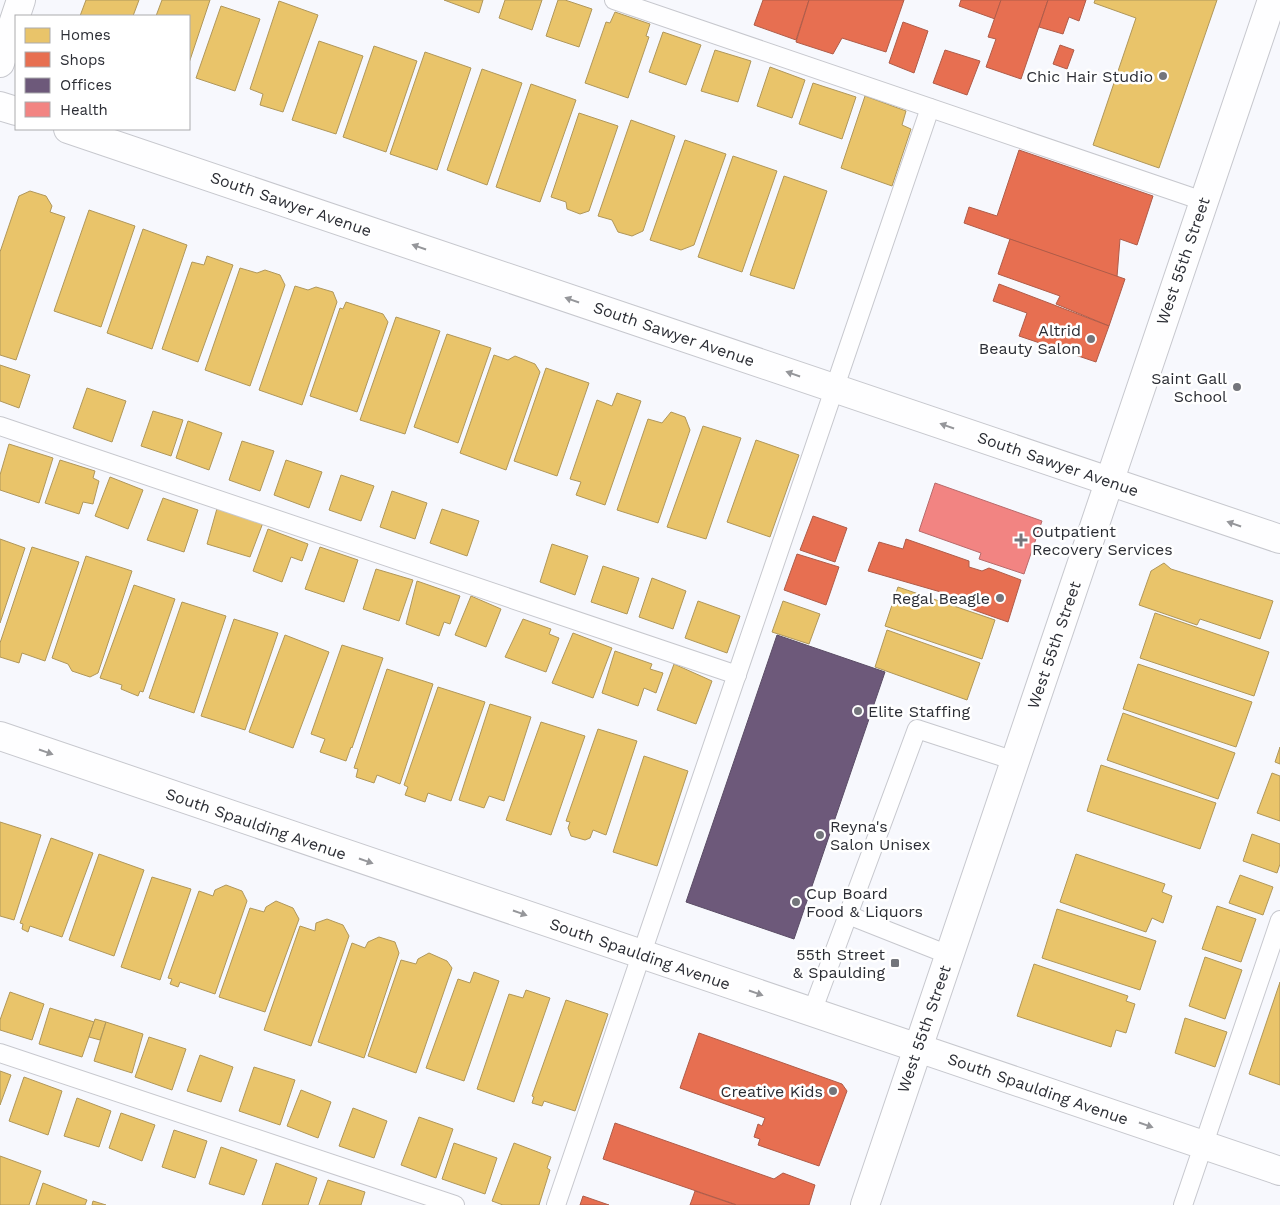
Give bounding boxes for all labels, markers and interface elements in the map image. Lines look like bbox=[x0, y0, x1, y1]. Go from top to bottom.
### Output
legend bbox=[15, 15, 190, 130]
text: Homes bbox=[60, 26, 111, 44]
text: Shops bbox=[60, 51, 105, 69]
place label: Chic Hair Studio bbox=[1026, 67, 1153, 86]
marker: Chic Hair Studio bbox=[1157, 70, 1169, 82]
text: Offices bbox=[60, 76, 112, 94]
text: Health bbox=[60, 101, 108, 119]
street label: South Sawyer Avenue bbox=[208, 167, 374, 241]
street label: West 55th Street bbox=[1152, 195, 1214, 327]
one-way arrow bbox=[411, 243, 426, 251]
one-way arrow bbox=[565, 295, 580, 303]
street label: South Sawyer Avenue bbox=[591, 297, 757, 371]
place label: Altrid Beauty Salon bbox=[979, 321, 1081, 358]
marker: Altrid Beauty Salon bbox=[1085, 333, 1097, 345]
place label: Saint Gall School bbox=[1151, 369, 1227, 406]
one-way arrow bbox=[785, 370, 800, 377]
marker: Saint Gall School bbox=[1231, 381, 1243, 393]
one-way arrow bbox=[939, 422, 954, 429]
street label: South Sawyer Avenue bbox=[975, 427, 1141, 501]
one-way arrow bbox=[1226, 519, 1241, 527]
place label: Outpatient Recovery Services bbox=[1032, 522, 1173, 559]
marker: Outpatient Recovery Services bbox=[1014, 533, 1028, 547]
street label: West 55th Street bbox=[1023, 579, 1085, 711]
place label: Regal Beagle bbox=[892, 589, 990, 608]
marker: Regal Beagle bbox=[994, 592, 1006, 604]
place label: Elite Staffing bbox=[868, 702, 970, 721]
marker: Elite Staffing bbox=[852, 705, 864, 717]
one-way arrow bbox=[39, 748, 54, 756]
street label: South Spaulding Avenue bbox=[163, 784, 349, 864]
place label: Reyna's Salon Unisex bbox=[830, 817, 930, 854]
marker: Reyna's Salon Unisex bbox=[814, 829, 826, 841]
one-way arrow bbox=[358, 857, 373, 865]
place label: Cup Board Food & Liquors bbox=[806, 884, 923, 921]
marker: Cup Board Food & Liquors bbox=[790, 896, 802, 908]
one-way arrow bbox=[512, 910, 527, 917]
street label: South Spaulding Avenue bbox=[547, 914, 733, 994]
place label: 55th Street & Spaulding bbox=[793, 945, 885, 982]
marker: 55th Street & Spaulding bbox=[889, 957, 901, 969]
street label: West 55th Street bbox=[893, 963, 955, 1095]
one-way arrow bbox=[749, 990, 764, 997]
street label: South Spaulding Avenue bbox=[945, 1049, 1131, 1129]
place label: Creative Kids bbox=[721, 1082, 823, 1101]
marker: Creative Kids bbox=[827, 1085, 839, 1097]
one-way arrow bbox=[1139, 1122, 1154, 1130]

